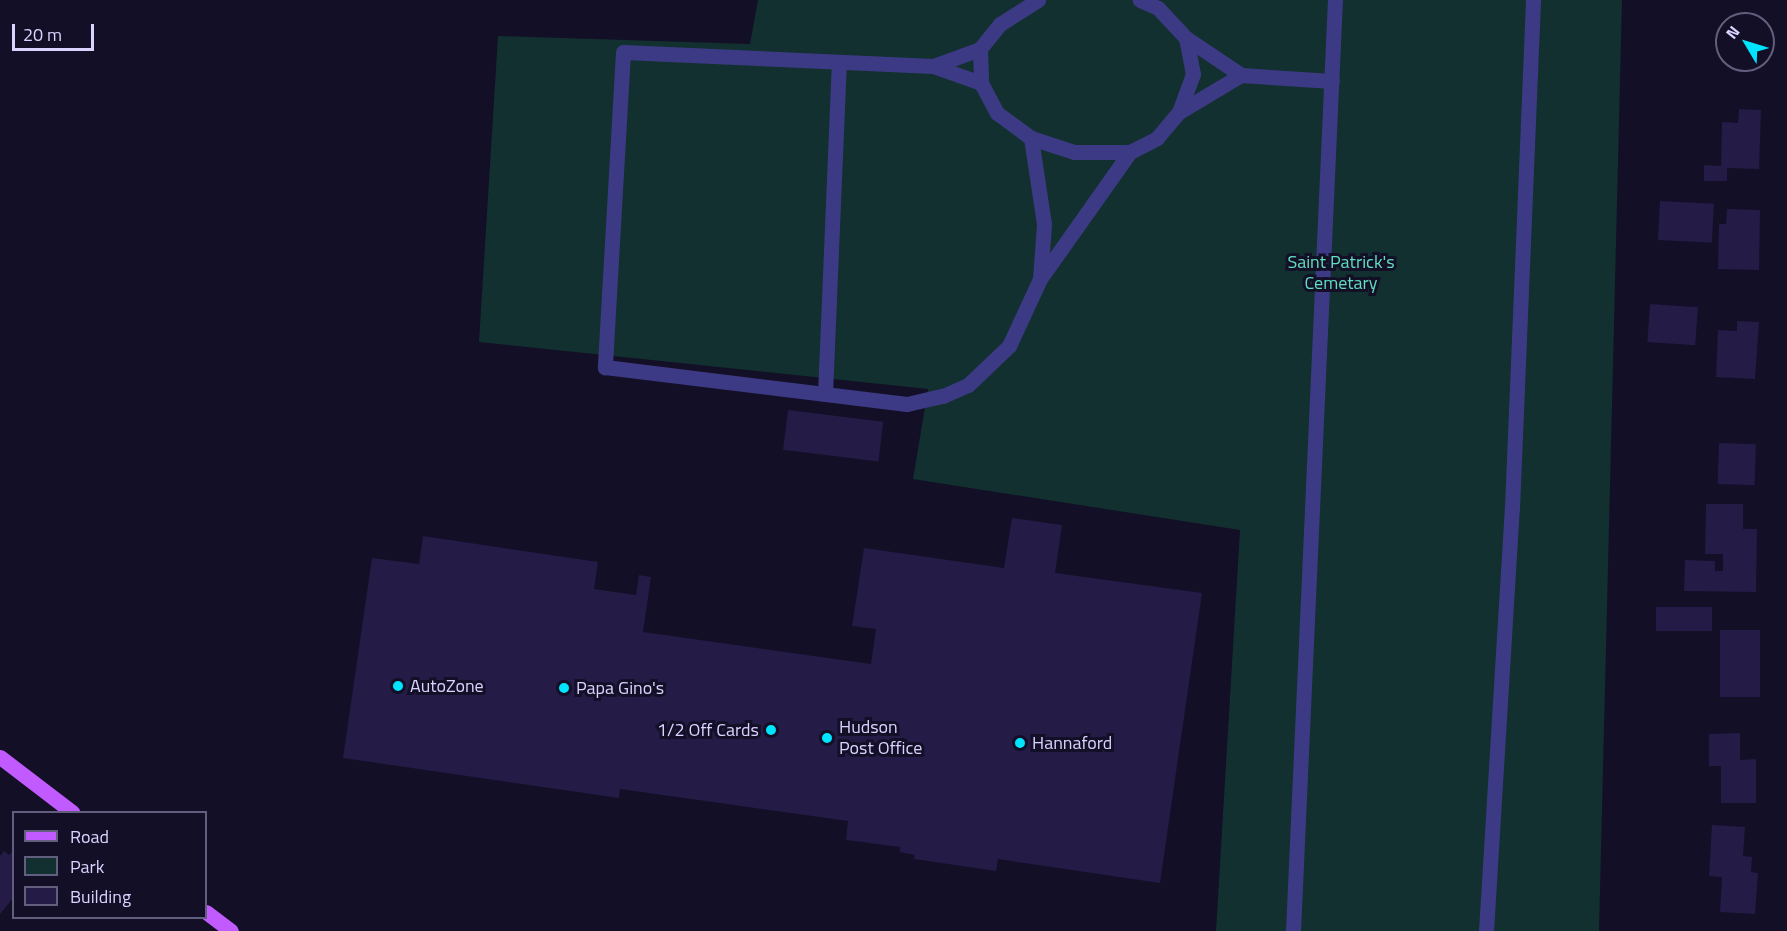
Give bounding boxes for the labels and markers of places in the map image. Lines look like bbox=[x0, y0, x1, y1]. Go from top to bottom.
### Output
place label: AutoZone bbox=[410, 675, 484, 697]
place label: Papa Gino's bbox=[576, 677, 664, 699]
marker: AutoZone bbox=[391, 679, 405, 693]
marker: Papa Gino's bbox=[557, 681, 571, 695]
place label: Hudson Post Office bbox=[839, 717, 922, 760]
place label: 1/2 Off Cards bbox=[657, 719, 759, 741]
marker: 1/2 Off Cards bbox=[764, 723, 778, 737]
marker: Hudson Post Office bbox=[820, 731, 834, 745]
place label: Hannaford bbox=[1032, 732, 1112, 754]
marker: Hannaford bbox=[1013, 736, 1027, 750]

